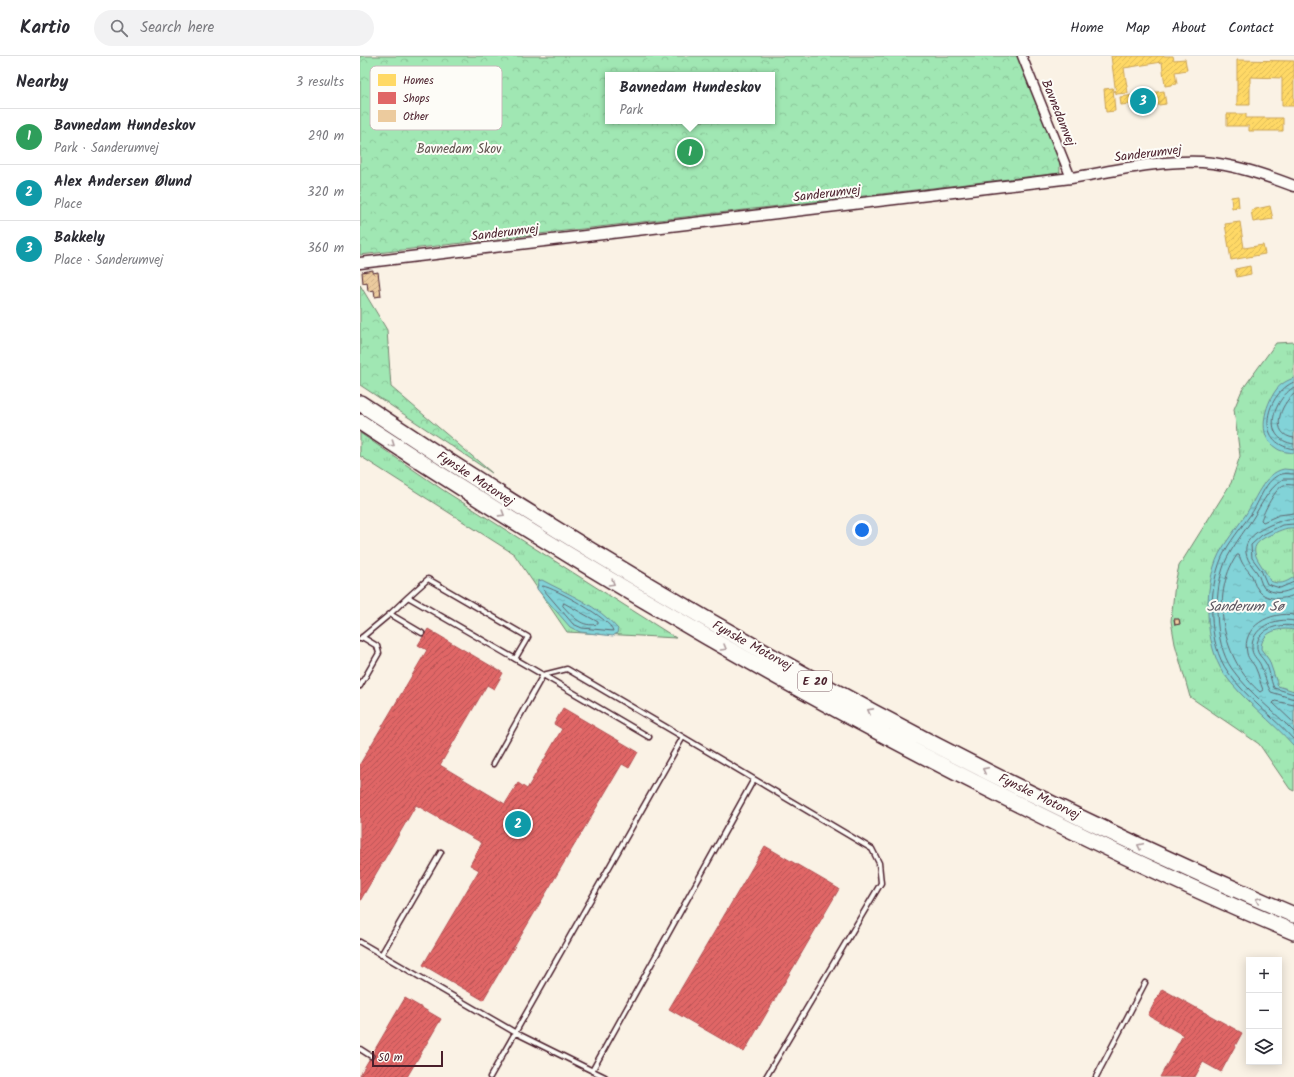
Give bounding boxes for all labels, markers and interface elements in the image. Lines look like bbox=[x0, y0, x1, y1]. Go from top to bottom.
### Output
search box bbox=[94, 10, 374, 46]
text: Kartio bbox=[20, 13, 70, 43]
text: Search here bbox=[140, 16, 214, 40]
icon: search bbox=[108, 17, 130, 39]
text: Home bbox=[1070, 17, 1104, 39]
text: Map bbox=[1126, 17, 1150, 39]
text: About bbox=[1172, 17, 1206, 39]
text: Contact bbox=[1228, 17, 1274, 39]
legend bbox=[370, 66, 502, 130]
text: Nearby bbox=[16, 69, 68, 96]
text: 3 results bbox=[296, 72, 344, 93]
text: Homes bbox=[403, 72, 434, 90]
popup bbox=[605, 72, 775, 124]
text: Bavnedam Hundeskov bbox=[619, 76, 761, 100]
street label: Bavnedamvej bbox=[1035, 77, 1081, 150]
pin: 3 bbox=[1130, 86, 1156, 116]
text: Shops bbox=[403, 90, 430, 108]
text: Park bbox=[619, 100, 643, 121]
text: Other bbox=[403, 108, 430, 126]
text: Bavnedam Hundeskov bbox=[54, 114, 195, 138]
text: 1 bbox=[27, 126, 31, 147]
text: 290 m bbox=[308, 126, 344, 147]
pin: 1 bbox=[677, 137, 703, 167]
text: Park · Sanderumvej bbox=[54, 138, 159, 159]
park label: Bavnedam Skov bbox=[416, 139, 502, 160]
street label: Sanderumvej bbox=[1113, 139, 1184, 169]
text: Alex Andersen Ølund bbox=[54, 170, 192, 194]
street label: Sanderumvej bbox=[792, 179, 863, 209]
text: 2 bbox=[25, 182, 33, 203]
text: 320 m bbox=[307, 182, 344, 203]
text: Place bbox=[54, 194, 82, 215]
street label: Sanderumvej bbox=[470, 218, 541, 248]
text: Bakkely bbox=[54, 226, 105, 250]
text: 3 bbox=[25, 238, 33, 259]
text: 360 m bbox=[307, 238, 344, 259]
text: Place · Sanderumvej bbox=[54, 250, 163, 271]
one-way arrow bbox=[388, 439, 395, 446]
street label: Fynske Motorvej bbox=[432, 446, 518, 512]
one-way arrow bbox=[497, 510, 504, 517]
your location bbox=[852, 520, 872, 540]
one-way arrow bbox=[608, 578, 615, 585]
water label: Sanderum Sø bbox=[1207, 596, 1286, 618]
street label: Fynske Motorvej bbox=[708, 615, 796, 677]
one-way arrow bbox=[720, 644, 727, 651]
road number: E 20 bbox=[798, 671, 832, 691]
one-way arrow bbox=[867, 708, 874, 716]
one-way arrow bbox=[982, 767, 990, 775]
street label: Fynske Motorvej bbox=[995, 768, 1084, 826]
pin: 2 bbox=[505, 809, 531, 839]
one-way arrow bbox=[1137, 843, 1144, 851]
one-way arrow bbox=[1255, 896, 1262, 904]
map controls bbox=[1246, 957, 1282, 1065]
button: + bbox=[1246, 957, 1282, 993]
button: − bbox=[1246, 993, 1282, 1029]
button: layers bbox=[1246, 1029, 1282, 1065]
scale bar bbox=[372, 1049, 443, 1068]
text: 50 m bbox=[378, 1049, 403, 1067]

